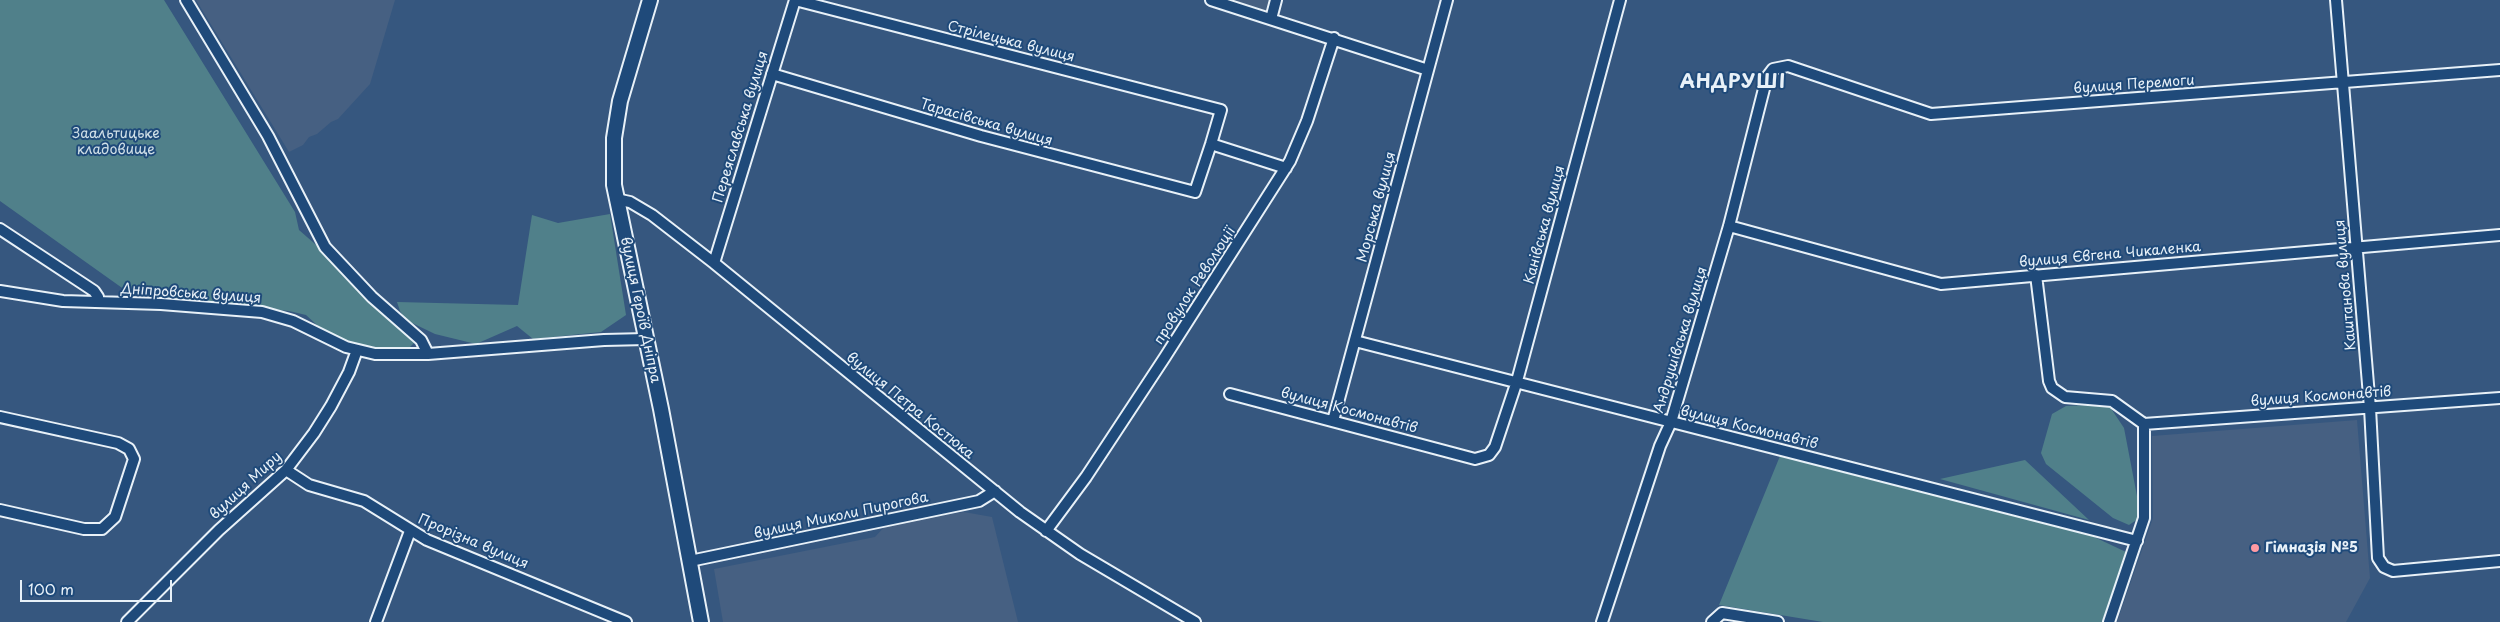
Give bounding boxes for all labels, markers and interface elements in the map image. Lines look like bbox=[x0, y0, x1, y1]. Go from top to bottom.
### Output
street label: Стрілецька вулиця bbox=[946, 18, 1076, 66]
street label: Переяславська вулиця bbox=[710, 49, 772, 205]
district label: АНДРУШІ bbox=[1679, 72, 1787, 94]
street label: вулиця Перемоги bbox=[2073, 72, 2195, 98]
street label: Тарасівська вулиця bbox=[918, 96, 1054, 150]
park label: Заальтицьке кладовище bbox=[72, 126, 160, 158]
street label: Морська вулиця bbox=[1354, 150, 1400, 264]
street label: Канівська вулиця bbox=[1521, 164, 1569, 286]
street label: Каштанова вулиця bbox=[2332, 219, 2360, 351]
street label: провулок Революції bbox=[1151, 224, 1239, 348]
street label: вулиця Героїв Дніпра bbox=[616, 236, 664, 384]
street label: вулиця Євгена Чикаленка bbox=[2018, 239, 2202, 271]
street label: Андрушівська вулиця bbox=[1651, 265, 1711, 415]
street label: Дніпровська вулиця bbox=[120, 281, 262, 307]
street label: вулиця Петра Костюка bbox=[843, 349, 977, 463]
street label: вулиця Космонавтів bbox=[2250, 384, 2392, 410]
street label: вулиця Космонавтів bbox=[1279, 385, 1419, 437]
street label: вулиця Космонавтів bbox=[1679, 403, 1819, 453]
street label: вулиця Миру bbox=[207, 449, 285, 523]
street label: вулиця Миколи Пирогова bbox=[752, 489, 930, 543]
street label: Прорізна вулиця bbox=[415, 511, 531, 573]
place label: Гімназія №5 bbox=[2265, 540, 2358, 556]
marker: Гімназія №5 bbox=[2249, 542, 2261, 554]
scale bar bbox=[22, 570, 175, 602]
text: 100 m bbox=[28, 577, 74, 600]

